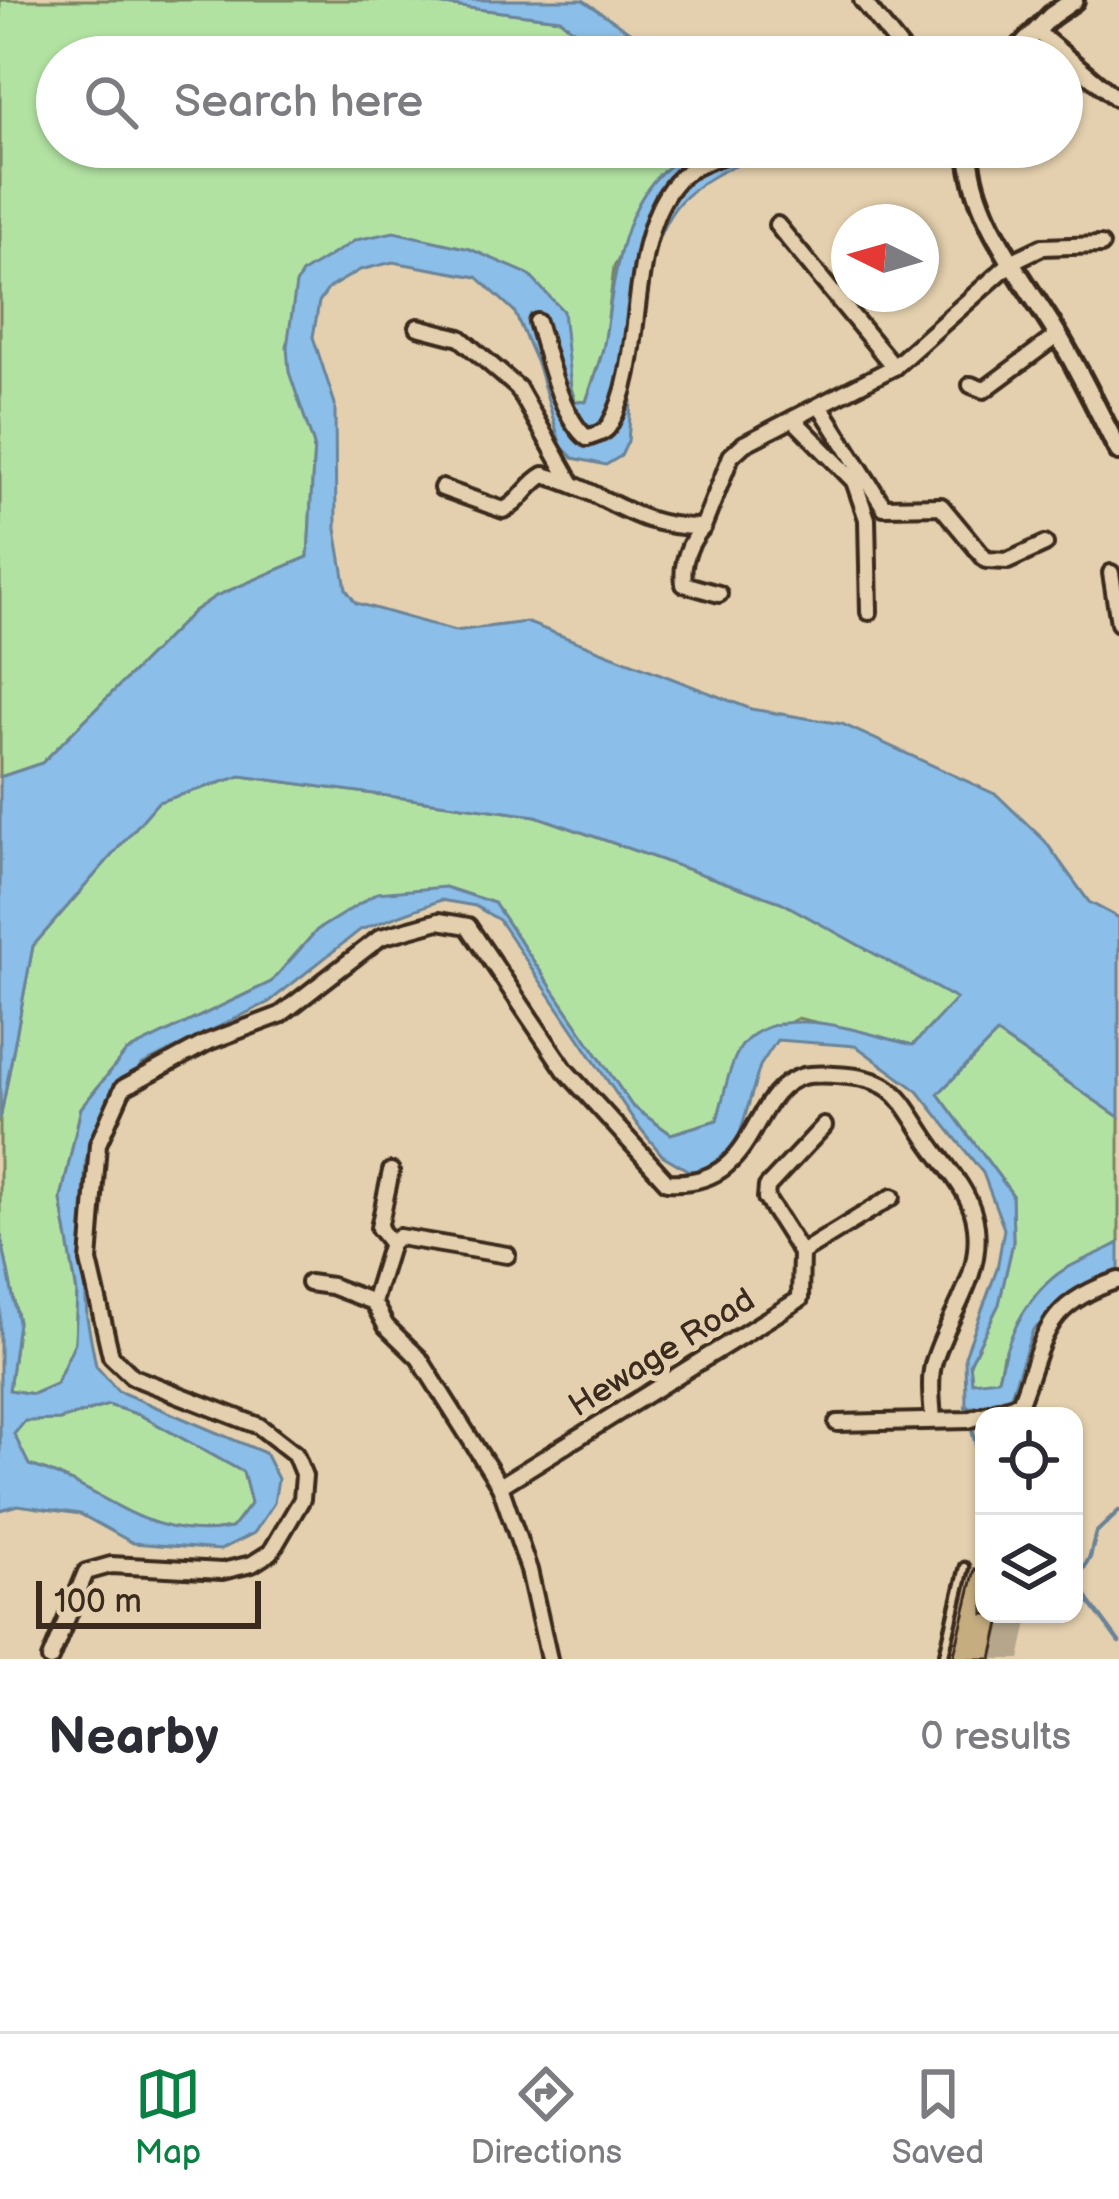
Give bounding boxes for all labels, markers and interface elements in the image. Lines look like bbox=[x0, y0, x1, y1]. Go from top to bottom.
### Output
search box bbox=[36, 36, 1083, 168]
icon: search bbox=[78, 69, 144, 135]
text: Search here bbox=[174, 75, 423, 130]
north arrow bbox=[831, 204, 939, 312]
street label: Hewage Road bbox=[562, 1280, 762, 1426]
map controls bbox=[975, 1407, 1083, 1623]
button: locate bbox=[975, 1407, 1083, 1515]
button: layers bbox=[975, 1515, 1083, 1623]
scale bar bbox=[36, 1575, 261, 1628]
text: 100 m bbox=[54, 1582, 142, 1622]
text: Nearby bbox=[48, 1707, 219, 1768]
text: 0 results bbox=[920, 1714, 1071, 1761]
tab: Map bbox=[135, 2061, 201, 2173]
tab: Directions bbox=[470, 2061, 622, 2173]
tab: Saved bbox=[892, 2061, 984, 2173]

